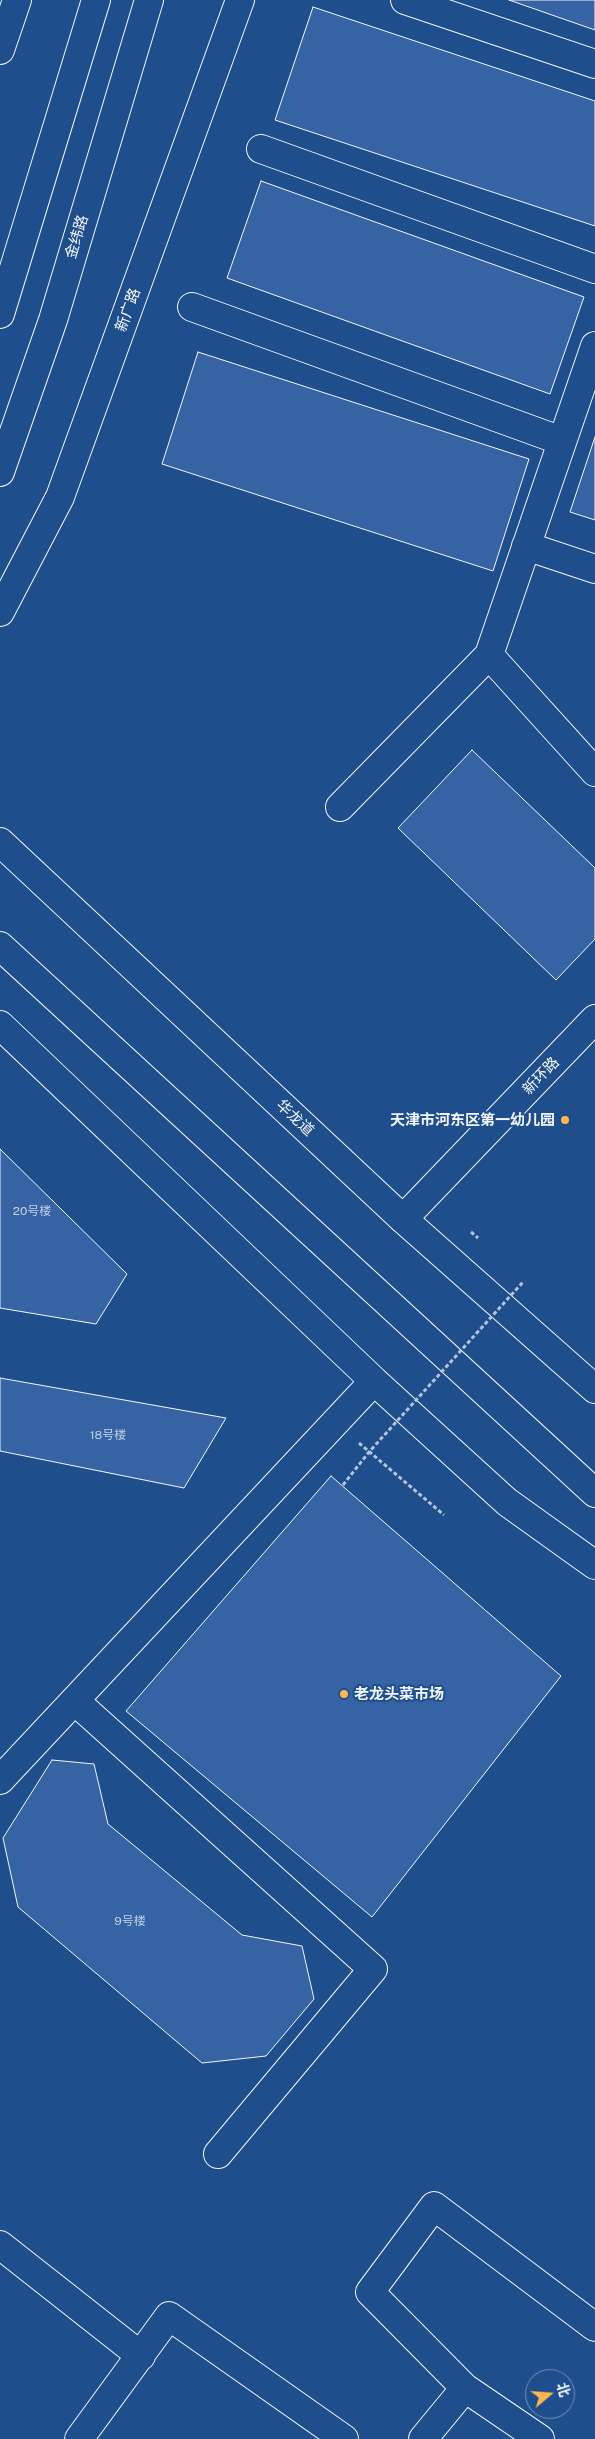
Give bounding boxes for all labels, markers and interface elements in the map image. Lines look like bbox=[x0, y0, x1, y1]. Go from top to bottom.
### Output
street label: 金纬路 bbox=[62, 213, 92, 261]
street label: 新广路 bbox=[112, 286, 144, 334]
street label: 新环路 bbox=[519, 1054, 563, 1098]
street label: 华龙道 bbox=[272, 1096, 318, 1140]
place label: 天津市河东区第一幼儿园 bbox=[390, 1111, 555, 1129]
marker: 天津市河东区第一幼儿园 bbox=[559, 1114, 571, 1126]
house number: 20号楼 bbox=[13, 1204, 51, 1218]
house number: 18号楼 bbox=[90, 1428, 126, 1442]
place label: 老龙头菜市场 bbox=[354, 1685, 444, 1703]
marker: 老龙头菜市场 bbox=[338, 1688, 350, 1700]
house number: 9号楼 bbox=[114, 1914, 146, 1928]
north arrow bbox=[525, 2369, 575, 2419]
text: 北 bbox=[554, 2381, 573, 2399]

